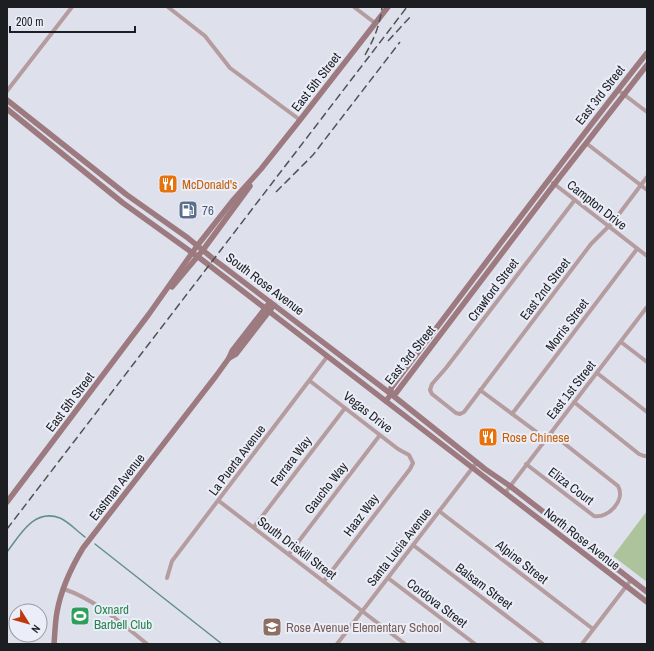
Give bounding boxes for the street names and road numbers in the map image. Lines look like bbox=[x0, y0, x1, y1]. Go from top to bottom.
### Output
street label: East 5th Street bbox=[288, 49, 344, 115]
street label: East 3rd Street bbox=[571, 62, 629, 128]
street label: Campton Drive bbox=[564, 176, 631, 234]
street label: South Rose Avenue bbox=[222, 249, 308, 319]
street label: Crawford Street bbox=[464, 255, 522, 325]
street label: East 2nd Street bbox=[516, 255, 574, 323]
street label: Morris Street bbox=[542, 295, 592, 355]
street label: East 3rd Street bbox=[381, 322, 439, 388]
street label: East 1st Street bbox=[543, 357, 599, 423]
street label: East 5th Street bbox=[42, 369, 98, 435]
street label: Vegas Drive bbox=[340, 387, 396, 437]
street label: La Puerta Avenue bbox=[205, 421, 269, 499]
street label: Ferrara Way bbox=[267, 432, 316, 489]
street label: Eastman Avenue bbox=[86, 450, 148, 524]
street label: Gaucho Way bbox=[300, 458, 352, 517]
street label: Eliza Court bbox=[545, 463, 597, 509]
street label: Haaz Way bbox=[340, 490, 383, 540]
street label: Santa Lucia Avenue bbox=[363, 504, 435, 590]
street label: North Rose Avenue bbox=[540, 504, 624, 574]
street label: South Driskill Street bbox=[254, 513, 340, 583]
street label: Alpine Street bbox=[492, 536, 552, 588]
street label: Balsam Street bbox=[452, 559, 516, 613]
street label: Cordova Street bbox=[403, 575, 471, 631]

